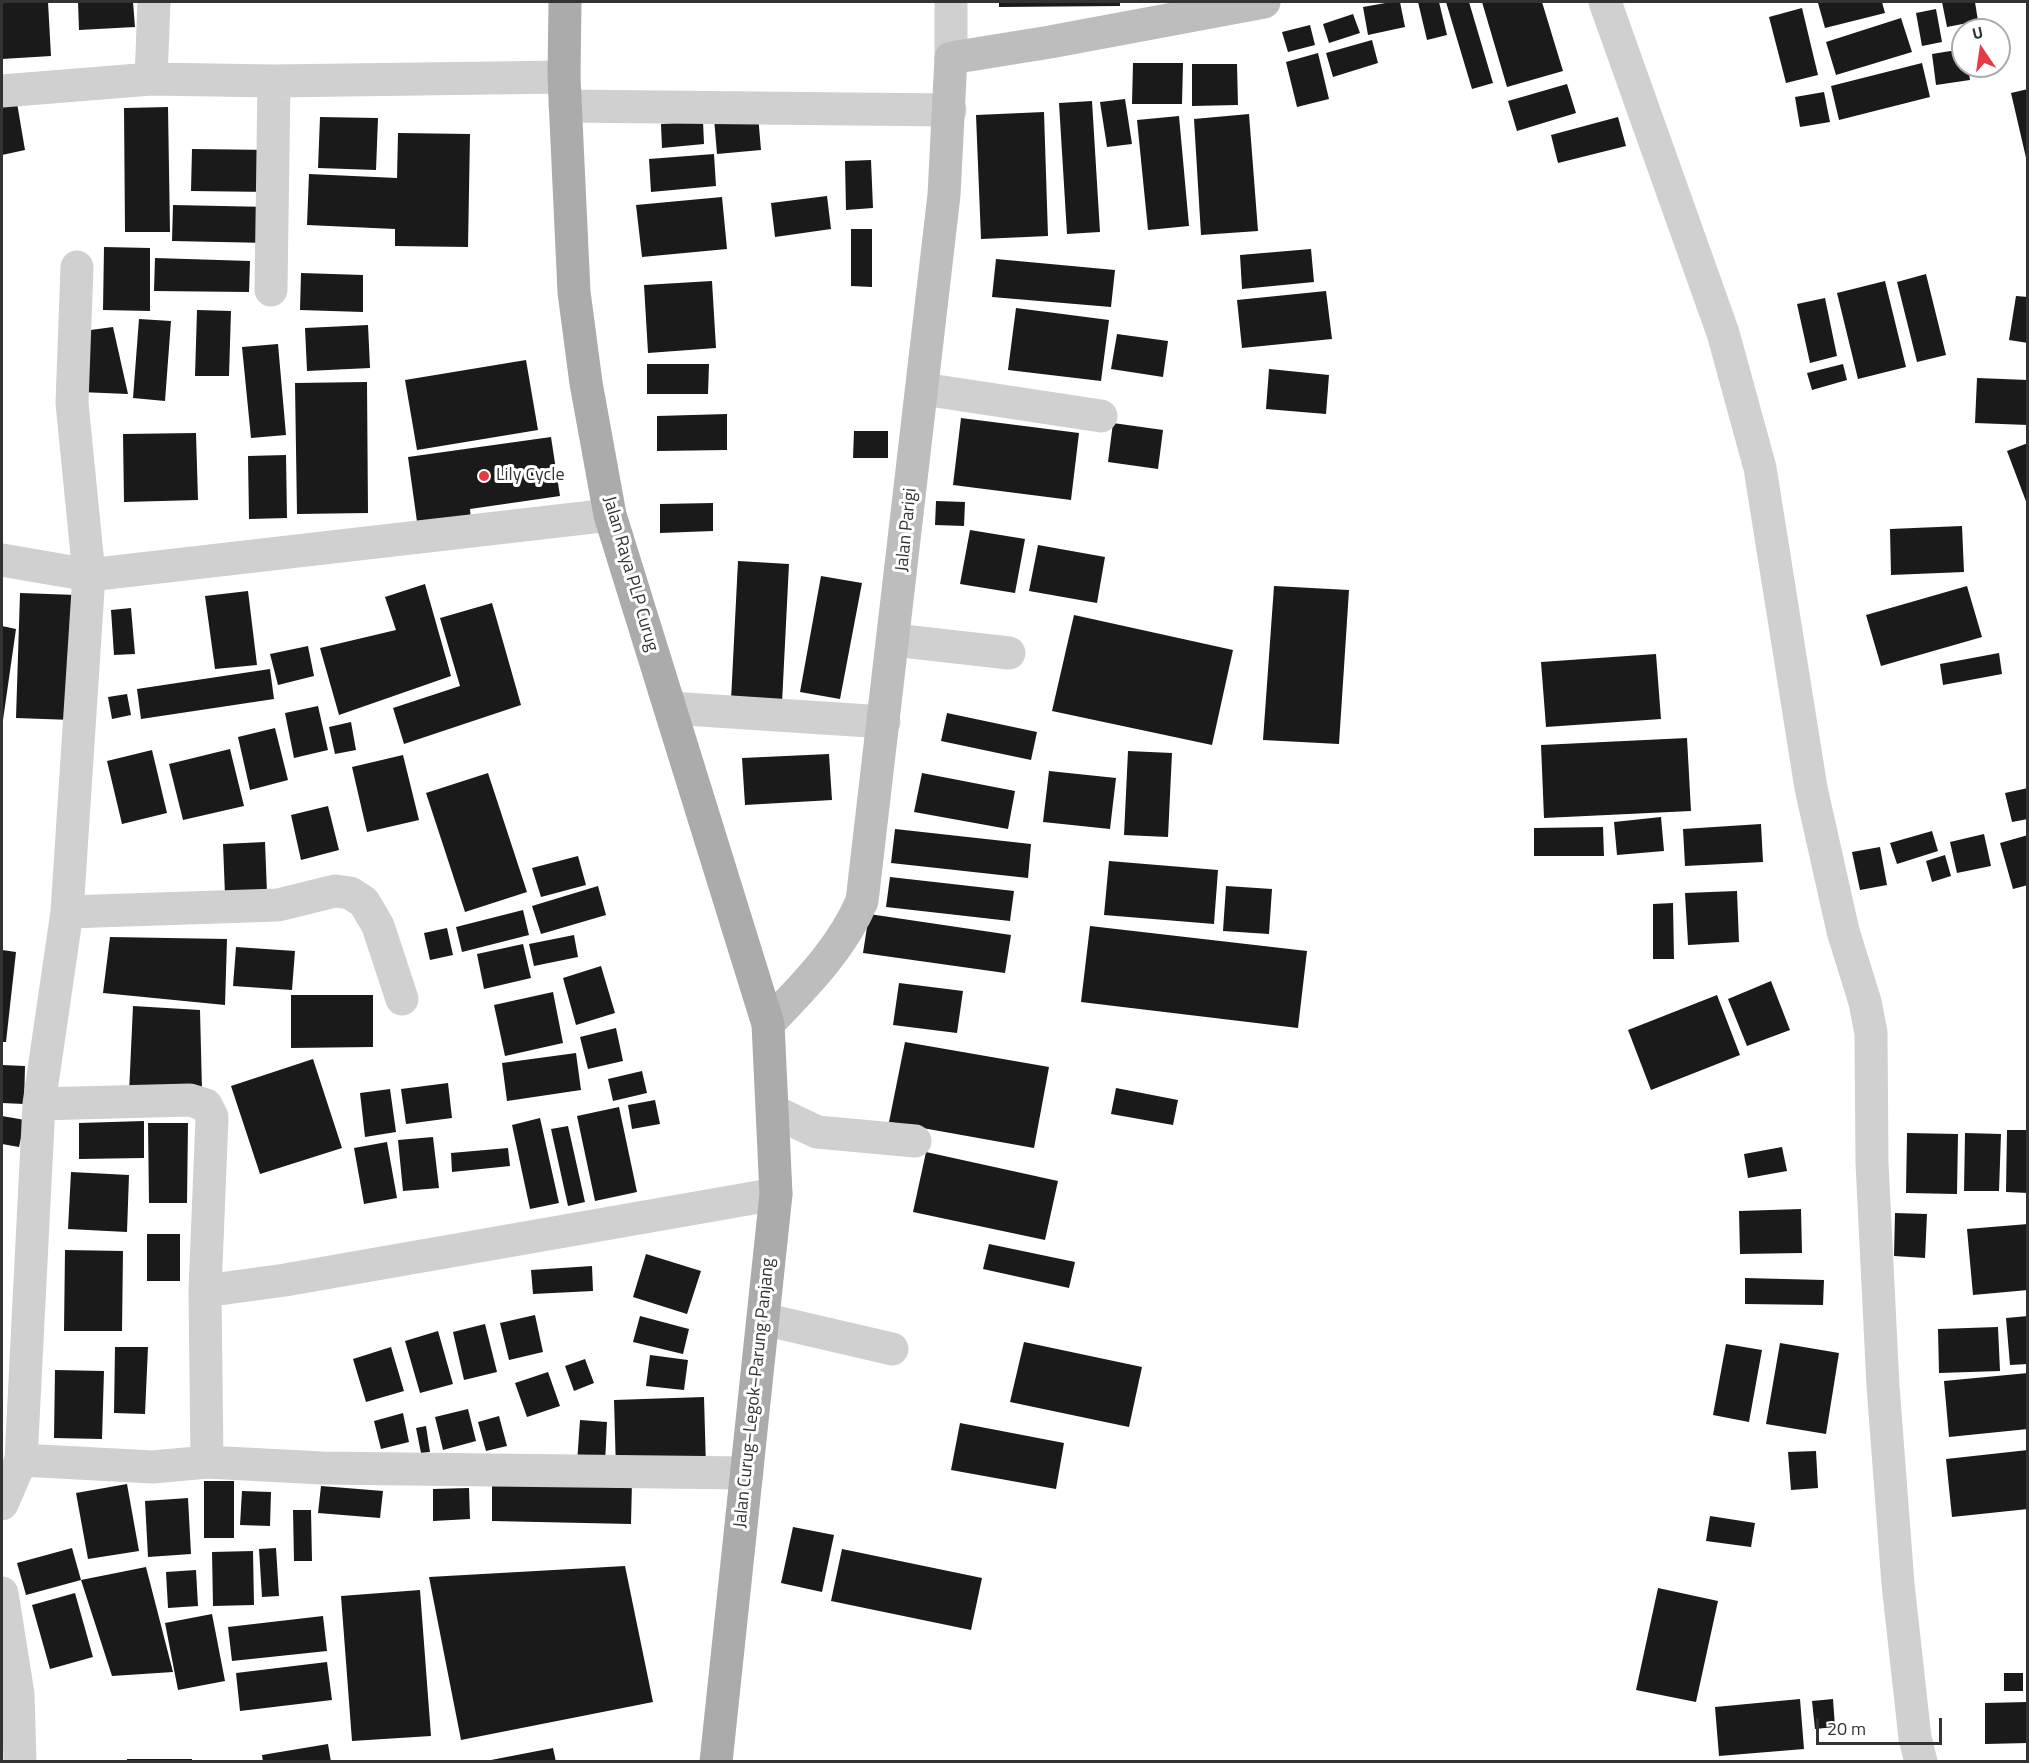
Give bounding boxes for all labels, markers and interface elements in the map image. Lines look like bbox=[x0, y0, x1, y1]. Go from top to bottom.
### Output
north arrow bbox=[1951, 18, 2011, 78]
text: U bbox=[1970, 20, 1985, 45]
place label: Lily Cycle bbox=[496, 465, 565, 487]
marker: Lily Cycle bbox=[477, 469, 491, 483]
street label: Jalan Parigi bbox=[892, 487, 922, 573]
street label: Jalan Raya PLP Curug bbox=[597, 494, 663, 654]
street label: Jalan Curug–Legok–Parung Panjang bbox=[730, 1257, 780, 1529]
scale bar bbox=[1819, 1706, 1945, 1744]
text: 20 m bbox=[1827, 1715, 1866, 1742]

